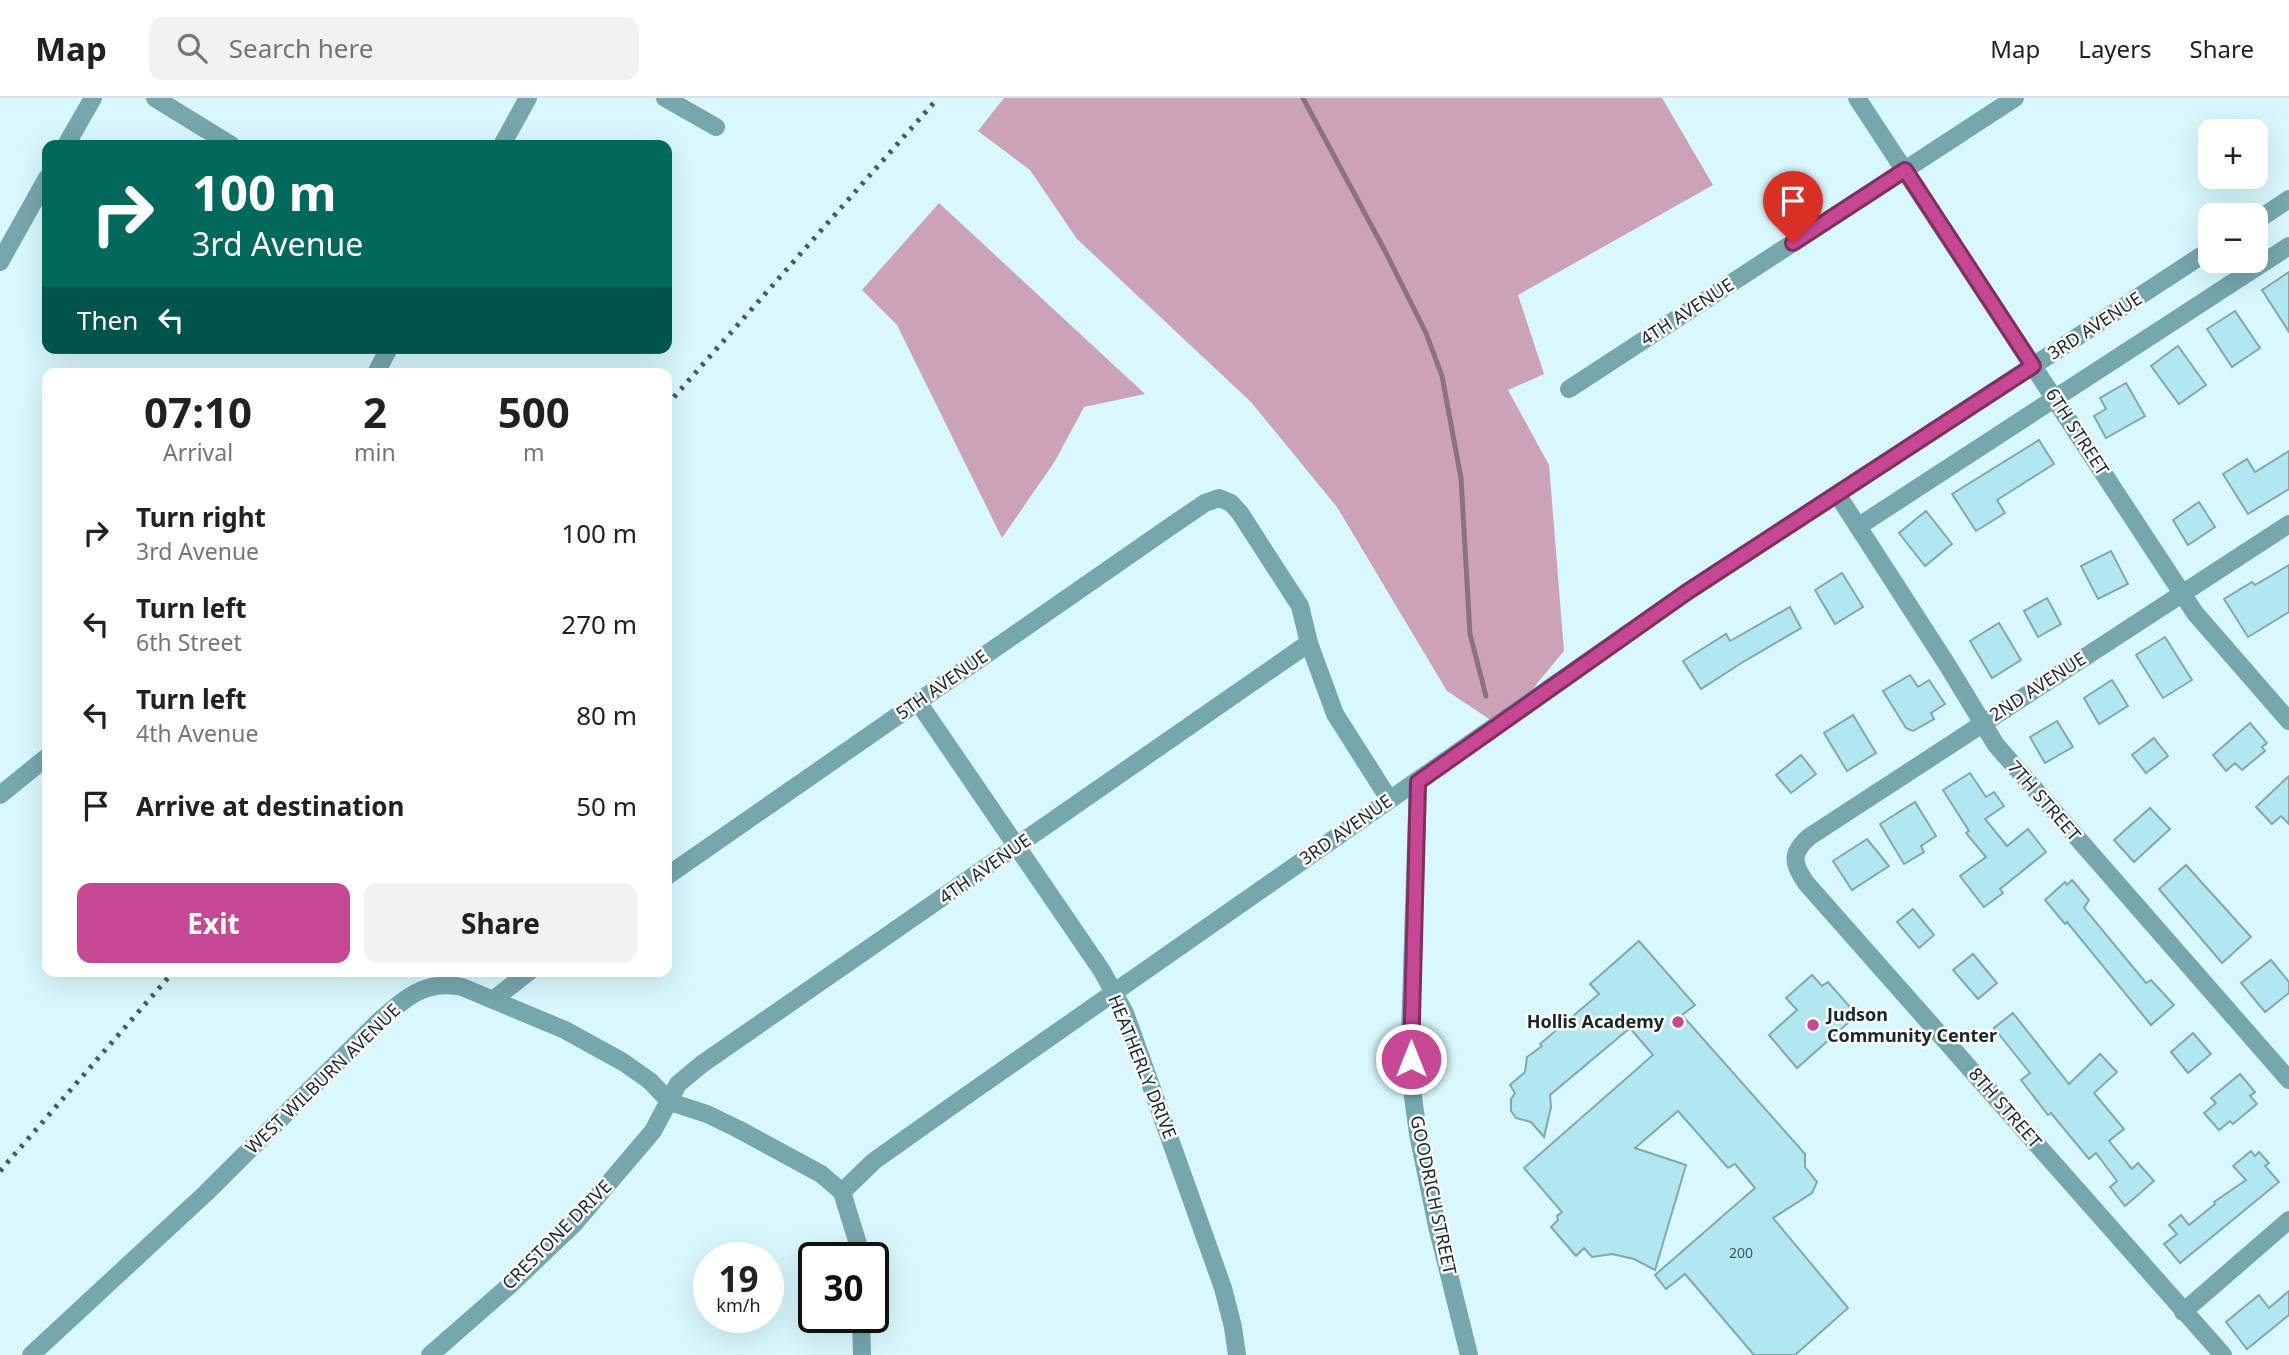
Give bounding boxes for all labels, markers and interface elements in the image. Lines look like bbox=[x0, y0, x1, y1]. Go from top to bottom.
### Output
search box bbox=[149, 17, 639, 80]
text: Map bbox=[35, 26, 107, 71]
icon: search bbox=[173, 29, 211, 67]
text: Search here bbox=[229, 30, 373, 66]
text: Map bbox=[1990, 32, 2040, 65]
text: Layers bbox=[2078, 32, 2152, 65]
text: Share bbox=[2190, 32, 2254, 65]
map controls bbox=[2198, 119, 2268, 273]
button: + bbox=[2198, 119, 2268, 189]
text: 100 m bbox=[192, 159, 337, 225]
icon: right bbox=[77, 168, 168, 259]
pin bbox=[1763, 171, 1823, 243]
icon: arrive bbox=[1774, 182, 1812, 220]
button: − bbox=[2198, 203, 2268, 273]
text: 3rd Avenue bbox=[192, 222, 363, 265]
street label: 4TH AVENUE bbox=[1635, 272, 1738, 350]
street label: 3RD AVENUE bbox=[2043, 286, 2146, 365]
icon: left bbox=[152, 301, 190, 339]
text: Then bbox=[77, 302, 138, 338]
text: 07:10 bbox=[144, 383, 252, 440]
text: 2 bbox=[363, 383, 387, 440]
text: 500 bbox=[498, 383, 570, 440]
street label: 6TH STREET bbox=[2041, 383, 2115, 480]
text: Arrival bbox=[163, 436, 233, 468]
text: min bbox=[354, 436, 396, 468]
text: m bbox=[523, 436, 545, 468]
text: Turn right bbox=[136, 499, 266, 535]
icon: right bbox=[77, 514, 115, 552]
text: 100 m bbox=[561, 515, 637, 551]
text: 3rd Avenue bbox=[136, 535, 259, 567]
text: Turn left bbox=[136, 590, 247, 626]
icon: left bbox=[77, 605, 115, 643]
text: 270 m bbox=[561, 606, 637, 642]
text: 6th Street bbox=[136, 626, 242, 658]
street label: 5TH AVENUE bbox=[891, 644, 992, 725]
street label: 2ND AVENUE bbox=[1985, 646, 2090, 726]
text: Turn left bbox=[136, 681, 247, 717]
icon: left bbox=[77, 696, 115, 734]
text: 80 m bbox=[576, 697, 637, 733]
text: 4th Avenue bbox=[136, 717, 258, 749]
street label: 7TH STREET bbox=[2003, 755, 2086, 846]
icon: arrive bbox=[77, 787, 115, 825]
text: Arrive at destination bbox=[136, 788, 405, 824]
text: 50 m bbox=[576, 788, 637, 824]
street label: 3RD AVENUE bbox=[1294, 788, 1396, 870]
street label: 4TH AVENUE bbox=[934, 828, 1035, 909]
button: Exit bbox=[77, 883, 350, 963]
button: Share bbox=[364, 883, 637, 963]
street label: HEATHERLY DRIVE bbox=[1103, 991, 1183, 1142]
street label: WEST WILBURN AVENUE bbox=[240, 998, 405, 1159]
place label: Judson Community Center bbox=[1825, 1002, 1997, 1047]
place label: Hollis Academy bbox=[1527, 1009, 1665, 1033]
marker: Hollis Academy bbox=[1670, 1014, 1686, 1030]
marker: Judson Community Center bbox=[1805, 1017, 1821, 1033]
position arrow bbox=[1374, 1022, 1448, 1096]
street label: 8TH STREET bbox=[1964, 1062, 2047, 1153]
street label: GOODRICH STREET bbox=[1405, 1113, 1463, 1277]
street label: CRESTONE DRIVE bbox=[496, 1174, 616, 1294]
speed limit sign: 30 bbox=[798, 1242, 889, 1333]
house number: 200 bbox=[1729, 1243, 1753, 1262]
text: 19 bbox=[718, 1255, 759, 1302]
text: km/h bbox=[716, 1293, 761, 1317]

